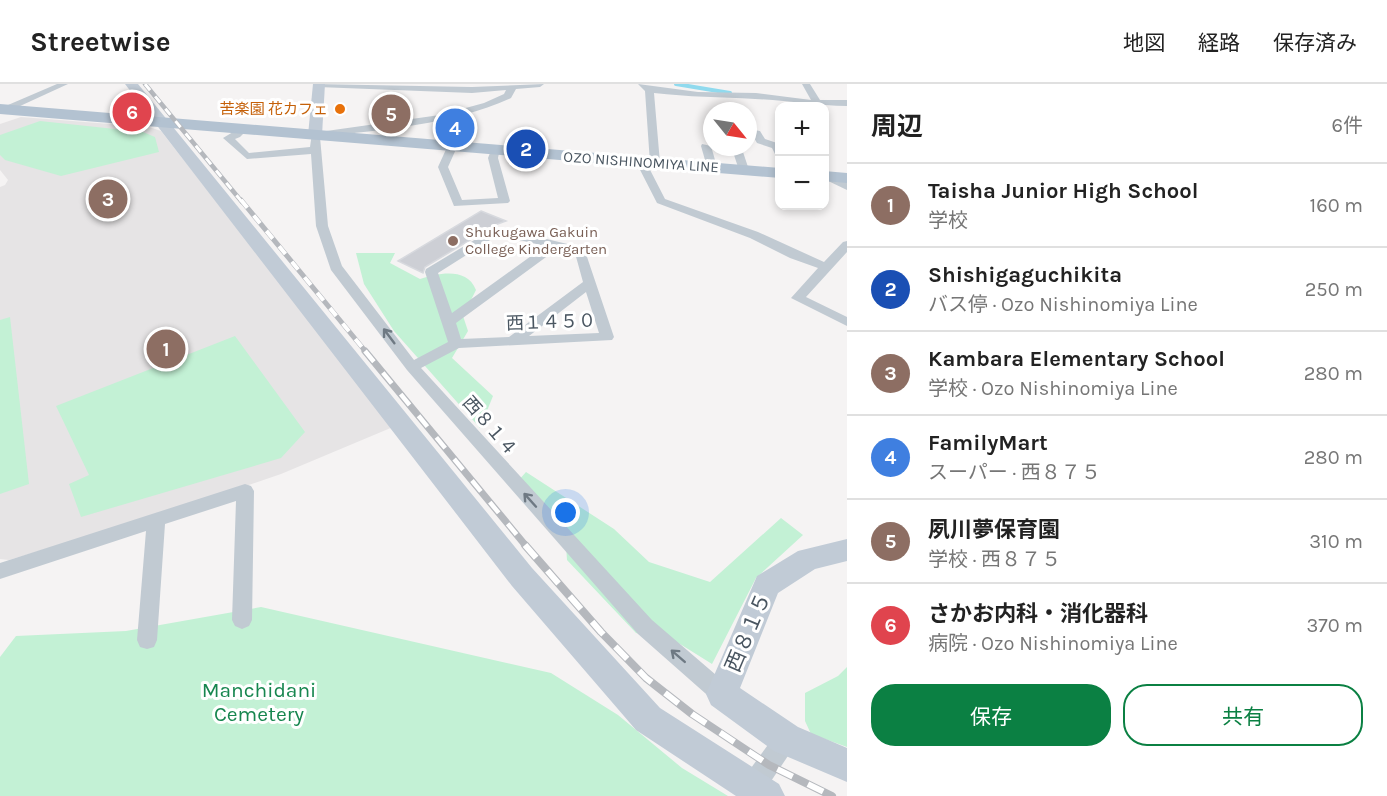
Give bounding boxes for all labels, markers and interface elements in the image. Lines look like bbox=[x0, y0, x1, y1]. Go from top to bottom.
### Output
text: Streetwise bbox=[30, 25, 171, 58]
text: 地図 bbox=[1123, 31, 1165, 55]
text: 経路 bbox=[1198, 31, 1240, 55]
text: 保存済み bbox=[1273, 31, 1357, 55]
pin: 6 bbox=[112, 90, 152, 135]
pin: 5 bbox=[372, 92, 410, 136]
place label: 苦楽園 花カフェ bbox=[219, 100, 328, 118]
marker: 苦楽園 花カフェ bbox=[333, 102, 347, 116]
north arrow bbox=[703, 102, 757, 156]
map controls bbox=[775, 102, 829, 210]
button: + bbox=[775, 102, 829, 156]
pin: 4 bbox=[436, 106, 474, 150]
text: 周辺 bbox=[871, 111, 923, 142]
text: 6件 bbox=[1332, 114, 1363, 137]
pin: 2 bbox=[506, 126, 546, 172]
street label: OZO NISHINOMIYA LINE bbox=[563, 148, 719, 176]
button: − bbox=[775, 156, 829, 210]
pin: 3 bbox=[88, 176, 128, 222]
text: Taisha Junior High School bbox=[928, 178, 1198, 204]
text: 1 bbox=[887, 194, 894, 217]
text: 160 m bbox=[1310, 194, 1363, 217]
text: 学校 bbox=[928, 209, 968, 232]
place label: Shukugawa Gakuin College Kindergarten bbox=[465, 223, 607, 258]
marker: Shukugawa Gakuin College Kindergarten bbox=[446, 234, 460, 248]
text: Shishigaguchikita bbox=[928, 262, 1122, 288]
text: 2 bbox=[884, 278, 897, 301]
text: 250 m bbox=[1305, 278, 1363, 301]
text: バス停 · Ozo Nishinomiya Line bbox=[928, 293, 1198, 316]
street label: 西１４５０ bbox=[506, 309, 596, 335]
pin: 1 bbox=[146, 326, 186, 372]
one-way arrow bbox=[383, 328, 395, 344]
text: Kambara Elementary School bbox=[928, 346, 1225, 372]
text: 3 bbox=[884, 362, 897, 385]
text: 280 m bbox=[1304, 362, 1363, 385]
text: 学校 · Ozo Nishinomiya Line bbox=[928, 377, 1178, 400]
street label: 西８１４ bbox=[458, 392, 522, 460]
text: FamilyMart bbox=[928, 430, 1048, 456]
text: 4 bbox=[885, 446, 896, 469]
text: 280 m bbox=[1304, 446, 1363, 469]
text: スーパー · 西８７５ bbox=[928, 461, 1101, 484]
one-way arrow bbox=[522, 492, 537, 507]
your location bbox=[551, 498, 580, 527]
text: 夙川夢保育園 bbox=[928, 517, 1060, 543]
text: 5 bbox=[885, 530, 896, 553]
text: 310 m bbox=[1309, 530, 1363, 553]
text: 学校 · 西８７５ bbox=[928, 548, 1061, 571]
street label: 西８１５ bbox=[721, 589, 775, 675]
text: さかお内科・消化器科 bbox=[928, 601, 1148, 627]
text: 6 bbox=[884, 614, 897, 637]
text: 370 m bbox=[1306, 614, 1363, 637]
text: 病院 · Ozo Nishinomiya Line bbox=[928, 632, 1178, 655]
one-way arrow bbox=[671, 649, 686, 663]
park label: Manchidani Cemetery bbox=[202, 678, 316, 726]
button: 保存 bbox=[871, 684, 1111, 746]
button: 共有 bbox=[1123, 684, 1363, 746]

